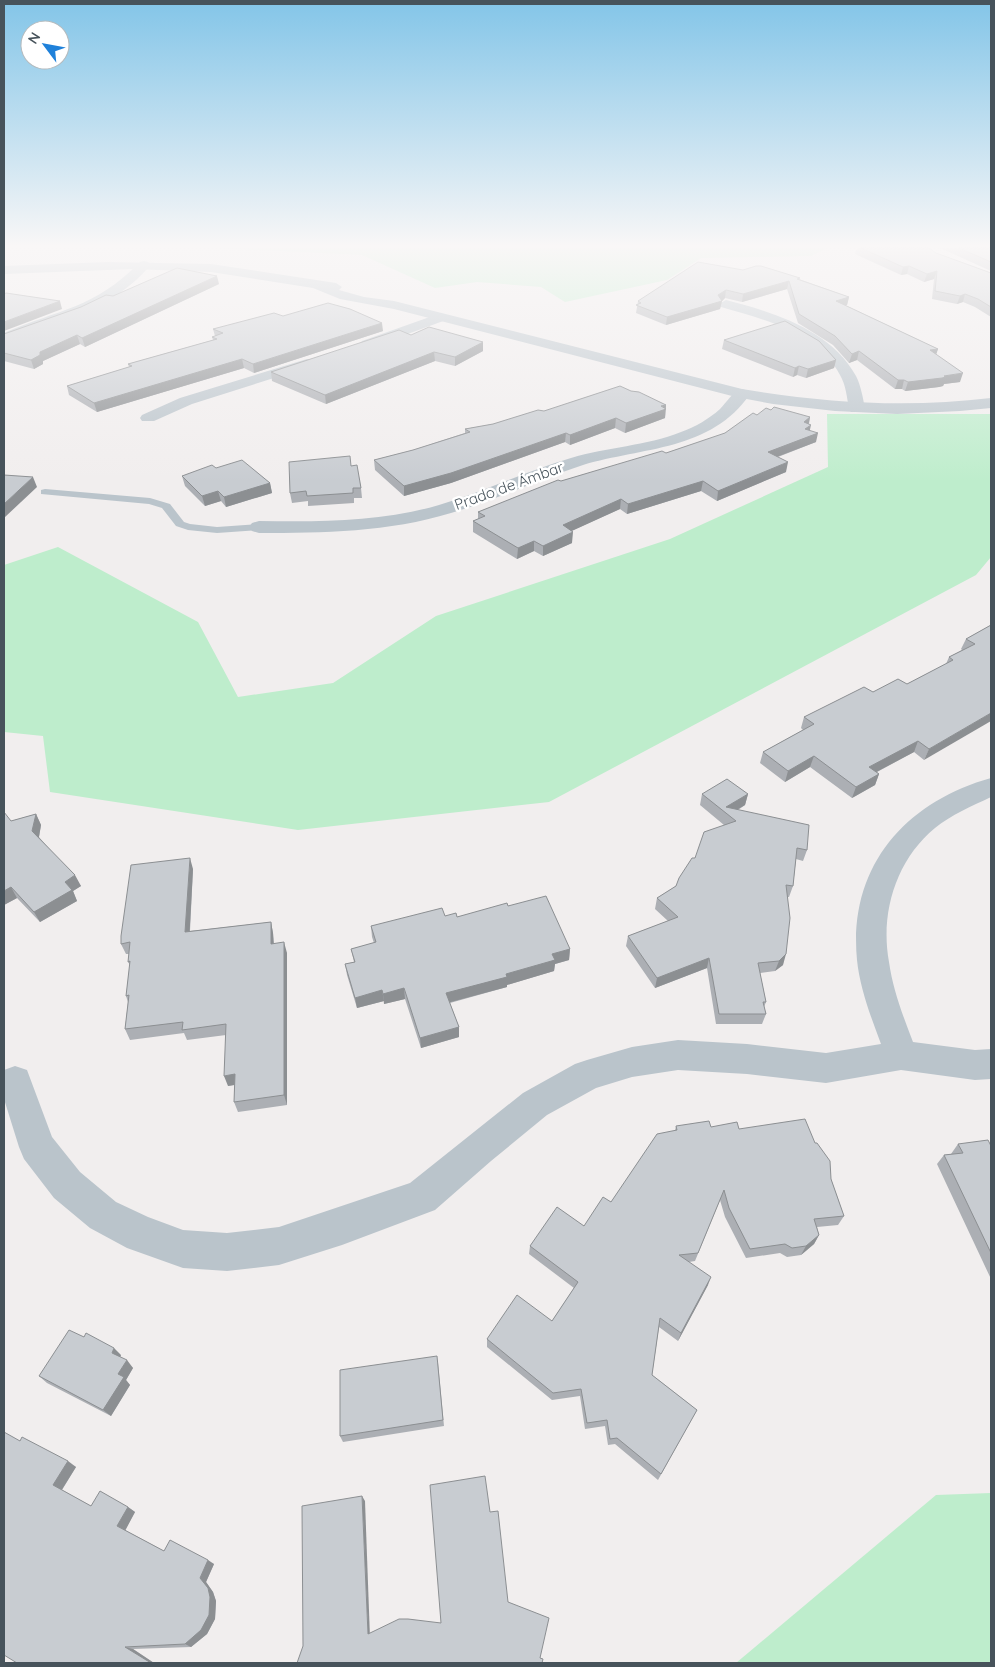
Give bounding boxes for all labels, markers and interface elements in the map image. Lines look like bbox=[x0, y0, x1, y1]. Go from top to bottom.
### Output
north arrow bbox=[20, 20, 70, 70]
text: N bbox=[24, 29, 44, 47]
street label: Prado de Ámbar bbox=[452, 457, 566, 514]

